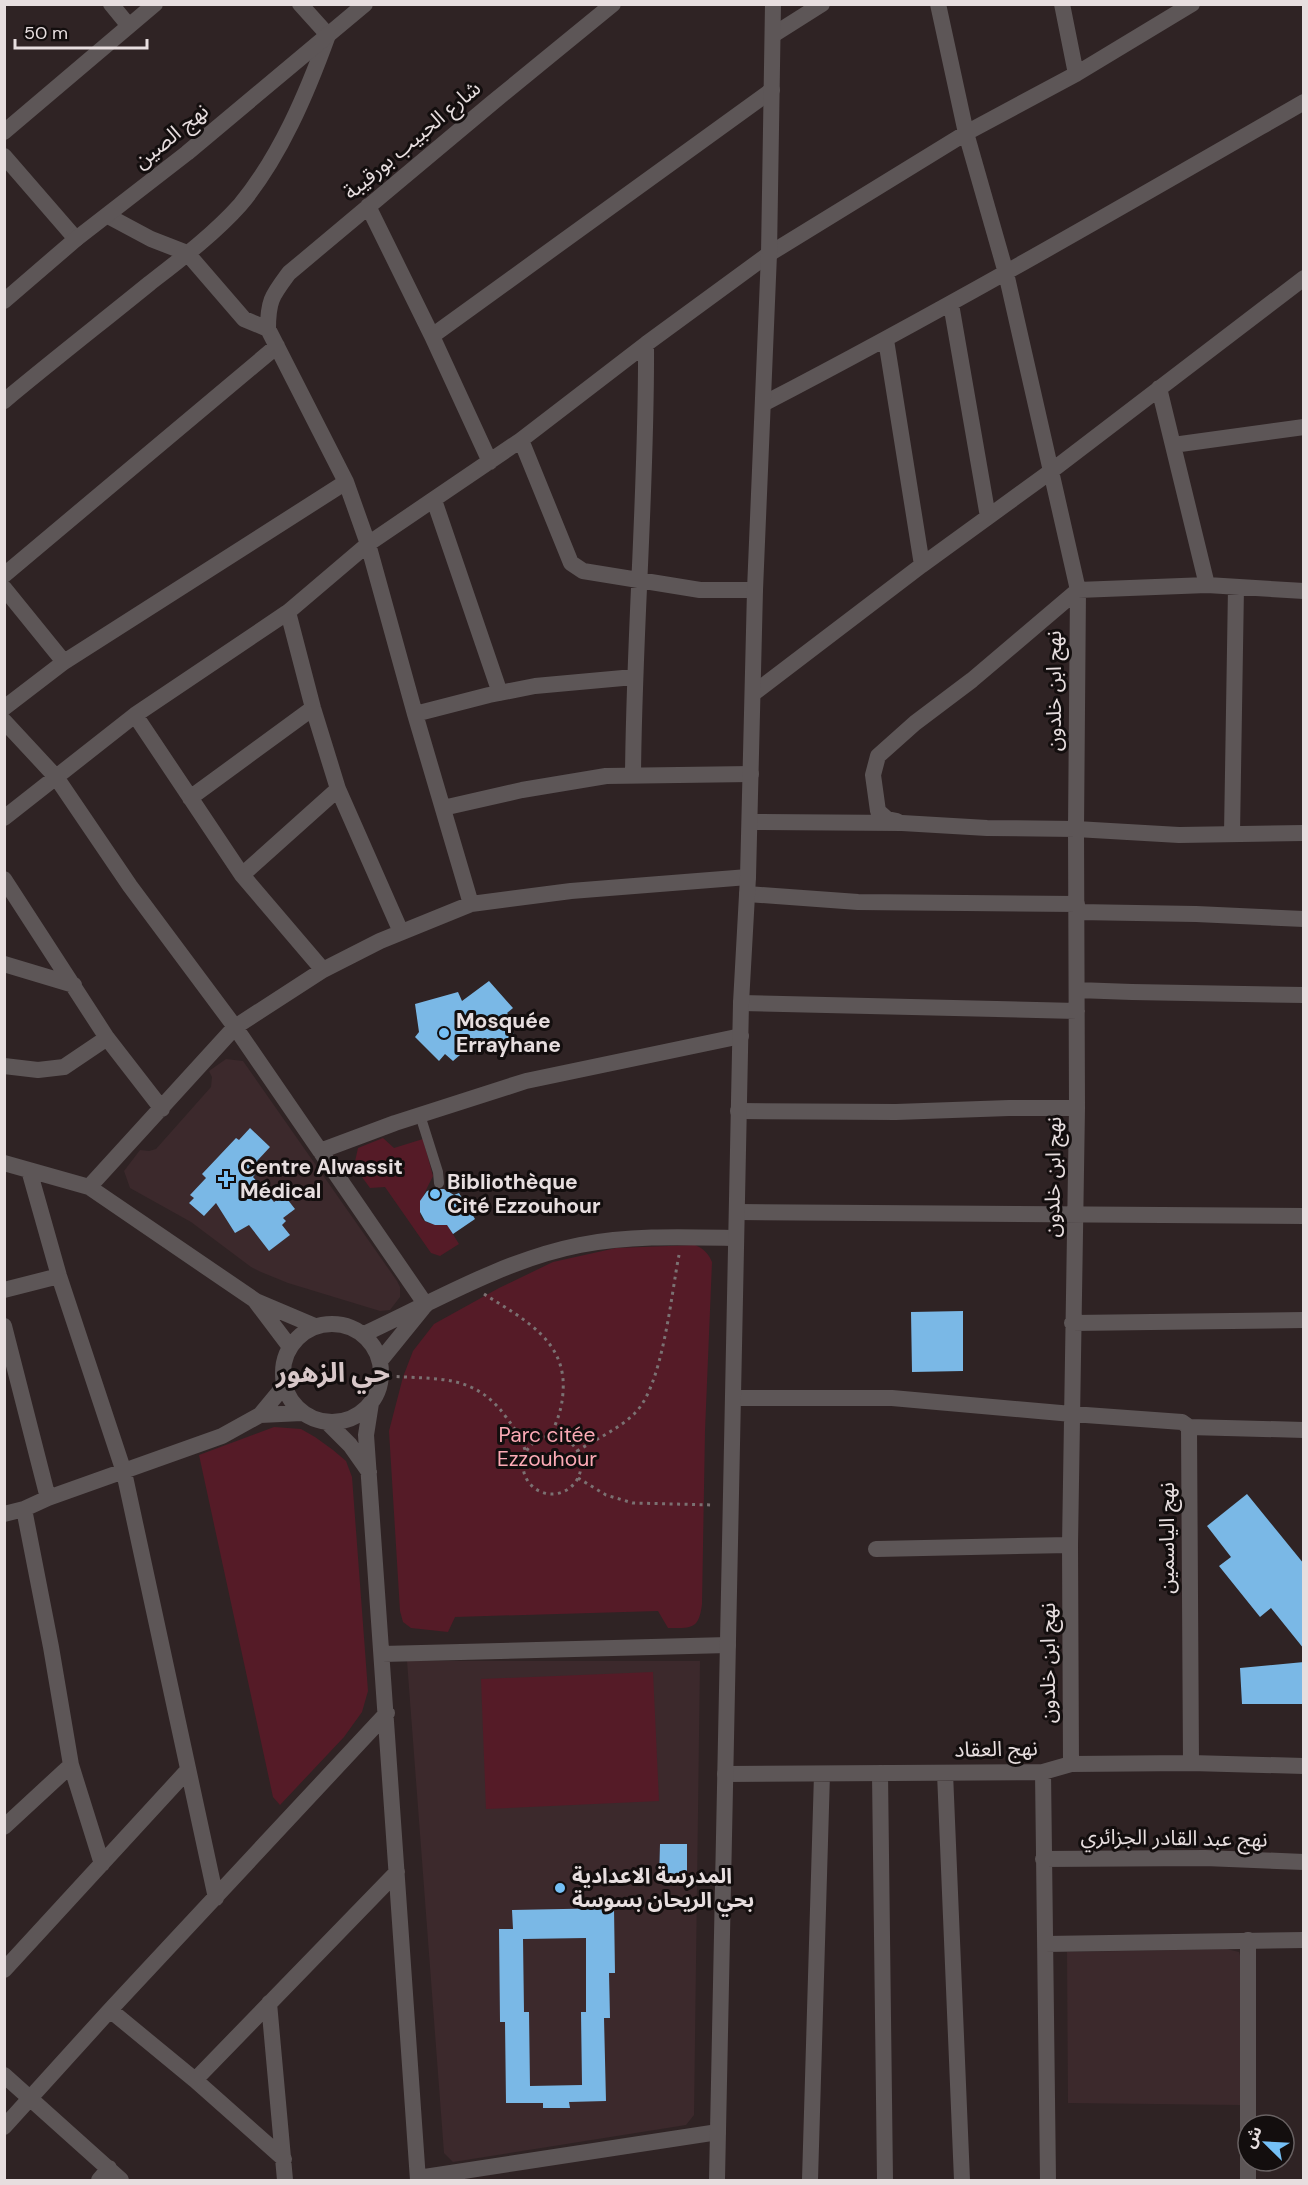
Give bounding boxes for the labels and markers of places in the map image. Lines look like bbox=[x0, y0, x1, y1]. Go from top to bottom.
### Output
place label: Mosquée Errayhane bbox=[456, 1007, 561, 1059]
marker: Mosquée Errayhane bbox=[437, 1026, 451, 1040]
place label: Centre Alwassit Médical bbox=[240, 1153, 403, 1205]
place label: Bibliothèque Cité Ezzouhour bbox=[447, 1168, 601, 1220]
marker: Centre Alwassit Médical bbox=[217, 1170, 235, 1188]
marker: Bibliothèque Cité Ezzouhour bbox=[428, 1187, 442, 1201]
place label: المدرسة الاعدادية بحي الريحان بسوسة bbox=[572, 1862, 754, 1917]
marker: المدرسة الاعدادية بحي الريحان بسوسة bbox=[553, 1881, 567, 1895]

